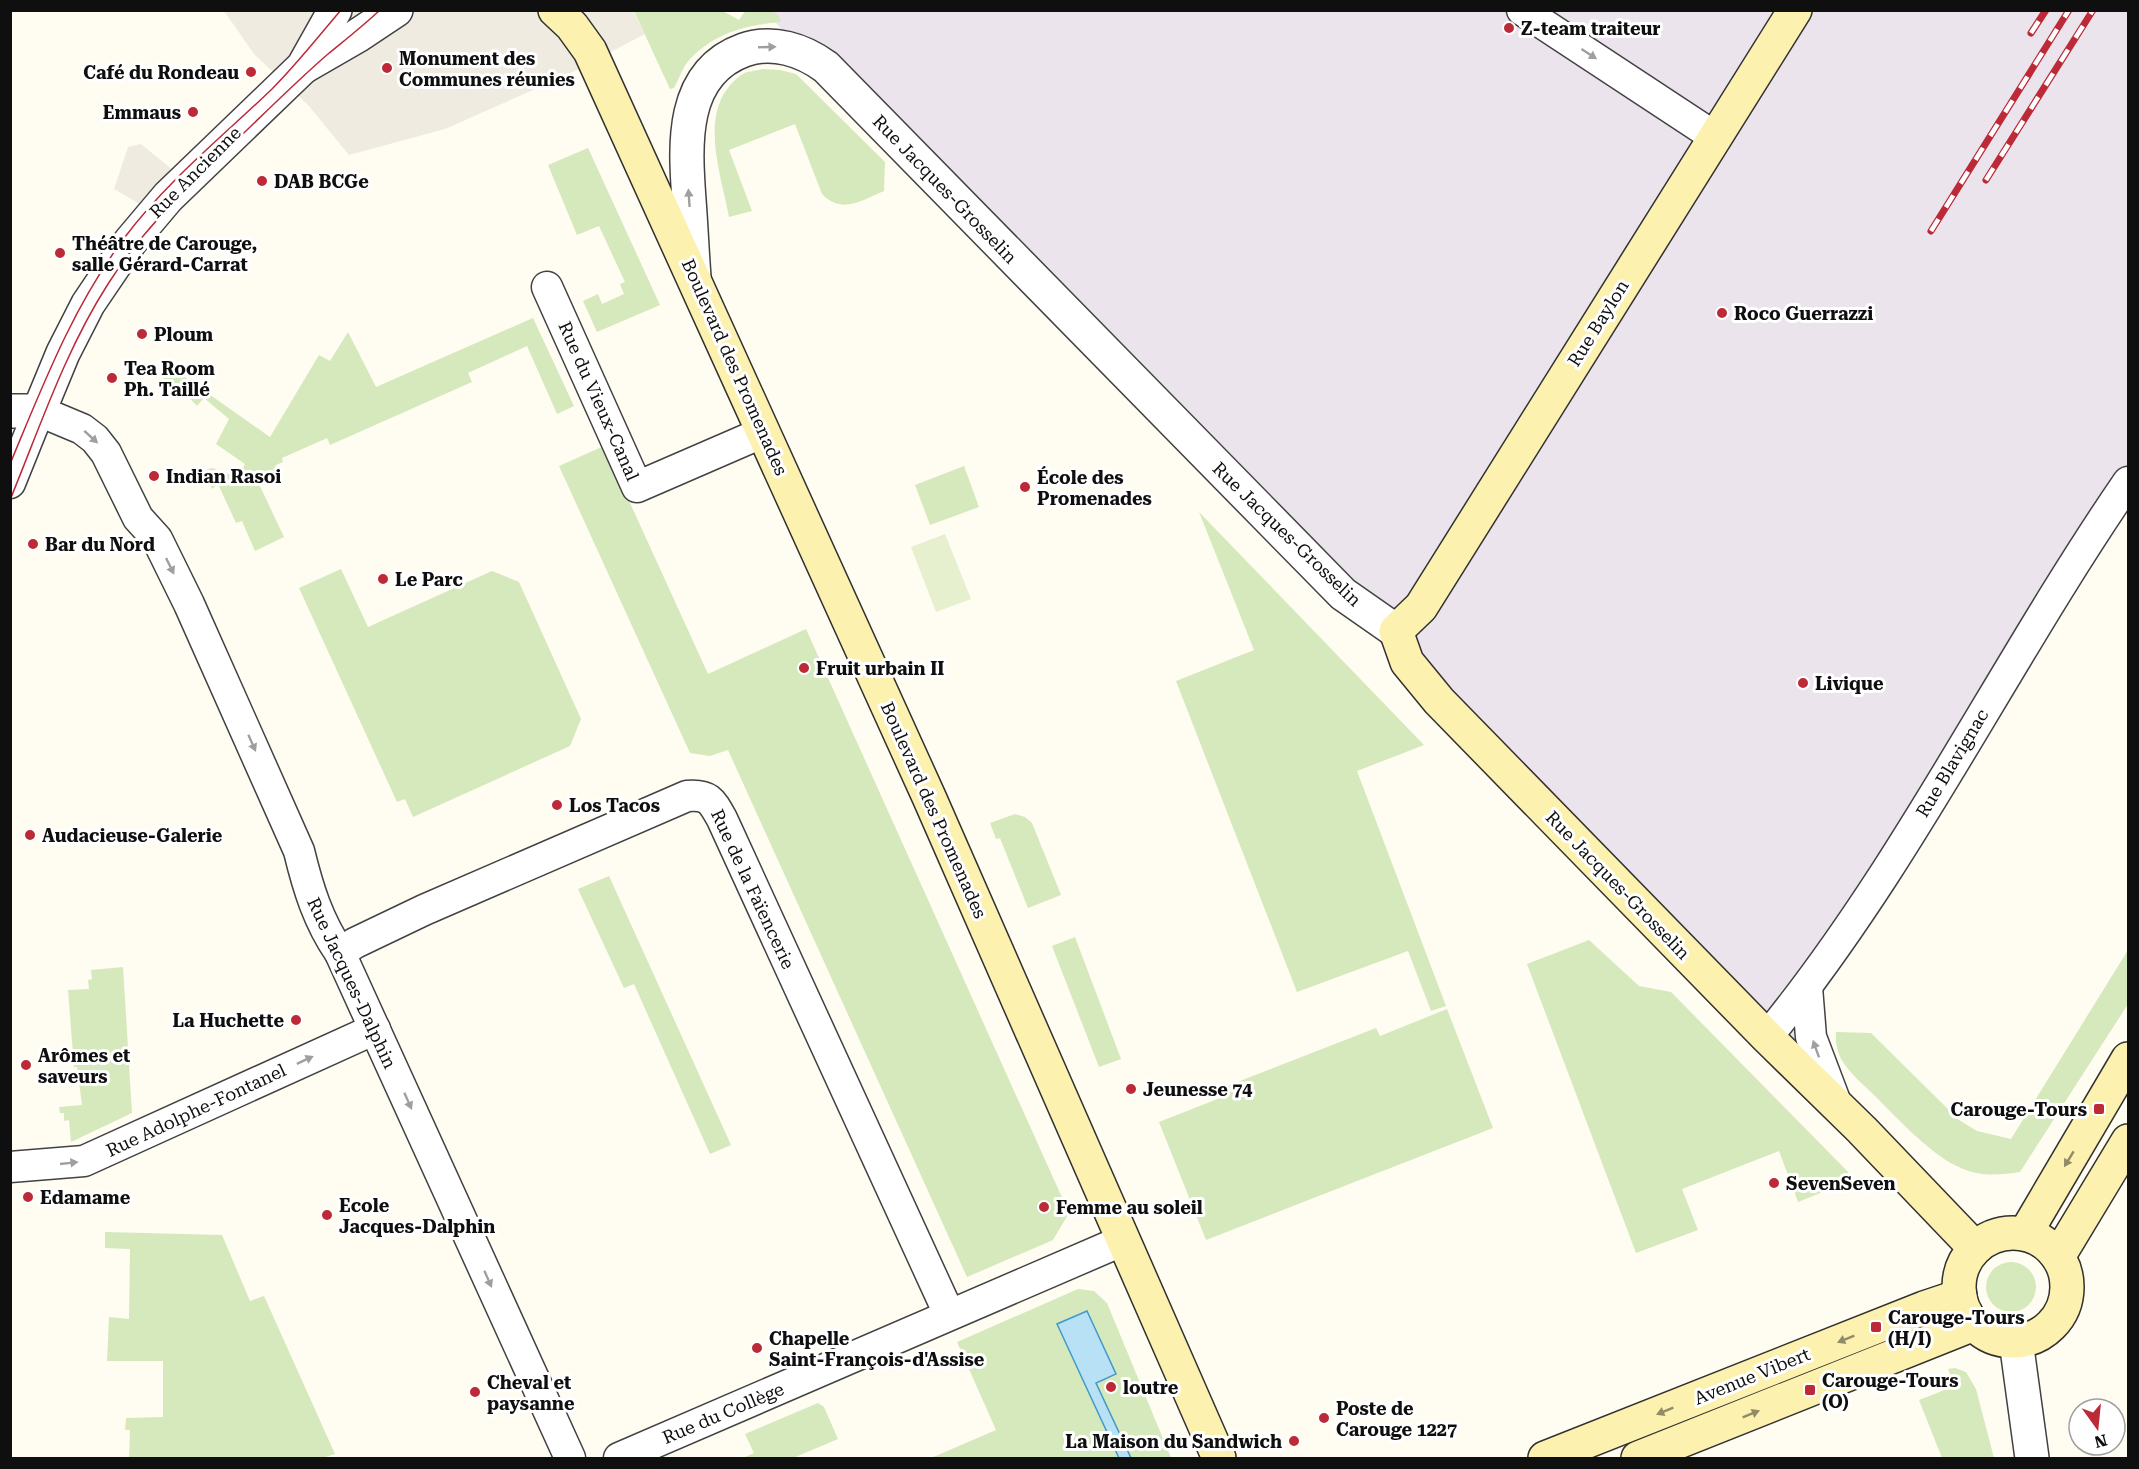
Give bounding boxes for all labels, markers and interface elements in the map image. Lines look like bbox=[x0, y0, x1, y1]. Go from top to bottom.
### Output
place label: Z-team traiteur bbox=[1521, 18, 1661, 39]
marker: Z-team traiteur bbox=[1502, 21, 1516, 35]
one-way arrow bbox=[757, 43, 776, 52]
place label: Monument des Communes réunies bbox=[399, 48, 575, 90]
one-way arrow bbox=[1581, 48, 1597, 59]
marker: Monument des Communes réunies bbox=[380, 61, 394, 75]
place label: Café du Rondeau bbox=[83, 62, 239, 83]
marker: Café du Rondeau bbox=[244, 65, 258, 79]
place label: Emmaus bbox=[103, 102, 181, 123]
marker: Emmaus bbox=[186, 105, 200, 119]
street label: Rue Jacques-Grosselin bbox=[869, 110, 1022, 268]
street label: Rue Ancienne bbox=[145, 122, 245, 222]
place label: DAB BCGe bbox=[274, 171, 369, 192]
marker: DAB BCGe bbox=[255, 174, 269, 188]
one-way arrow bbox=[684, 189, 693, 208]
place label: Théâtre de Carouge, salle Gérard-Carrat bbox=[72, 233, 257, 275]
marker: Théâtre de Carouge, salle Gérard-Carrat bbox=[53, 246, 67, 260]
street label: Boulevard des Promenades bbox=[678, 256, 792, 478]
street label: Rue Baylon bbox=[1563, 276, 1633, 370]
place label: Roco Guerrazzi bbox=[1734, 303, 1873, 324]
marker: Roco Guerrazzi bbox=[1715, 306, 1729, 320]
street label: Rue du Vieux-Canal bbox=[554, 318, 644, 484]
place label: Ploum bbox=[154, 324, 214, 345]
marker: Ploum bbox=[135, 327, 149, 341]
place label: Tea Room Ph. Taillé bbox=[124, 358, 216, 400]
marker: Tea Room Ph. Taillé bbox=[105, 371, 119, 385]
one-way arrow bbox=[83, 430, 98, 443]
street label: Rue Jacques-Grosselin bbox=[1208, 458, 1366, 611]
place label: Indian Rasoi bbox=[166, 466, 281, 487]
place label: École des Promenades bbox=[1037, 466, 1152, 509]
marker: Indian Rasoi bbox=[147, 469, 161, 483]
marker: École des Promenades bbox=[1018, 480, 1032, 494]
place label: Bar du Nord bbox=[45, 534, 155, 555]
marker: Bar du Nord bbox=[26, 537, 40, 551]
one-way arrow bbox=[166, 558, 175, 575]
place label: Le Parc bbox=[395, 569, 463, 590]
marker: Le Parc bbox=[376, 572, 390, 586]
place label: Fruit urbain II bbox=[816, 658, 944, 679]
marker: Fruit urbain II bbox=[797, 661, 811, 675]
place label: Livique bbox=[1815, 673, 1884, 694]
marker: Livique bbox=[1796, 676, 1810, 690]
street label: Boulevard des Promenades bbox=[877, 699, 991, 921]
street label: Rue Blavignac bbox=[1911, 705, 1993, 821]
one-way arrow bbox=[247, 735, 256, 752]
place label: Los Tacos bbox=[569, 795, 660, 816]
marker: Los Tacos bbox=[550, 798, 564, 812]
street label: Rue de la Faïencerie bbox=[707, 806, 799, 972]
street label: Rue Jacques-Grosselin bbox=[1542, 806, 1695, 964]
place label: Audacieuse-Galerie bbox=[42, 825, 223, 846]
marker: Audacieuse-Galerie bbox=[23, 828, 37, 842]
street label: Rue Jacques-Dalphin bbox=[303, 894, 401, 1072]
place label: La Huchette bbox=[172, 1010, 284, 1031]
marker: La Huchette bbox=[289, 1013, 303, 1027]
one-way arrow bbox=[1810, 1039, 1820, 1057]
place label: Arômes et saveurs bbox=[38, 1045, 130, 1087]
one-way arrow bbox=[296, 1055, 314, 1065]
marker: Arômes et saveurs bbox=[19, 1058, 33, 1072]
street label: Rue Adolphe-Fontanel bbox=[103, 1059, 290, 1161]
place label: Jeunesse 74 bbox=[1143, 1079, 1252, 1100]
marker: Jeunesse 74 bbox=[1124, 1082, 1138, 1096]
one-way arrow bbox=[403, 1092, 413, 1110]
place label: Carouge-Tours bbox=[1951, 1099, 2087, 1120]
marker: Carouge-Tours bbox=[2092, 1102, 2106, 1116]
one-way arrow bbox=[2064, 1151, 2074, 1168]
one-way arrow bbox=[59, 1158, 78, 1168]
place label: SevenSeven bbox=[1786, 1173, 1896, 1194]
marker: SevenSeven bbox=[1767, 1176, 1781, 1190]
place label: Edamame bbox=[40, 1187, 131, 1208]
marker: Edamame bbox=[21, 1190, 35, 1204]
place label: Ecole Jacques-Dalphin bbox=[339, 1195, 495, 1237]
place label: Femme au soleil bbox=[1056, 1197, 1203, 1218]
marker: Femme au soleil bbox=[1037, 1200, 1051, 1214]
marker: Ecole Jacques-Dalphin bbox=[320, 1208, 334, 1222]
one-way arrow bbox=[484, 1270, 493, 1287]
place label: Carouge-Tours (H/I) bbox=[1888, 1307, 2024, 1349]
marker: Carouge-Tours (H/I) bbox=[1869, 1320, 1883, 1334]
place label: Chapelle Saint-François-d'Assise bbox=[769, 1328, 985, 1370]
one-way arrow bbox=[1837, 1335, 1855, 1344]
marker: Chapelle Saint-François-d'Assise bbox=[750, 1341, 764, 1355]
street label: Avenue Vibert bbox=[1691, 1343, 1813, 1409]
place label: Carouge-Tours (O) bbox=[1822, 1370, 1958, 1412]
place label: Cheval et paysanne bbox=[487, 1372, 575, 1414]
place label: loutre bbox=[1123, 1377, 1179, 1398]
street label: Rue du Collège bbox=[659, 1378, 787, 1448]
marker: loutre bbox=[1104, 1380, 1118, 1394]
marker: Carouge-Tours (O) bbox=[1803, 1383, 1817, 1397]
marker: Cheval et paysanne bbox=[468, 1385, 482, 1399]
north arrow bbox=[2067, 1397, 2127, 1457]
place label: Poste de Carouge 1227 bbox=[1336, 1398, 1457, 1440]
one-way arrow bbox=[1656, 1407, 1674, 1416]
one-way arrow bbox=[1742, 1409, 1760, 1419]
marker: Poste de Carouge 1227 bbox=[1317, 1411, 1331, 1425]
text: N bbox=[2092, 1430, 2109, 1452]
place label: La Maison du Sandwich bbox=[1065, 1431, 1282, 1452]
marker: La Maison du Sandwich bbox=[1287, 1434, 1301, 1448]

